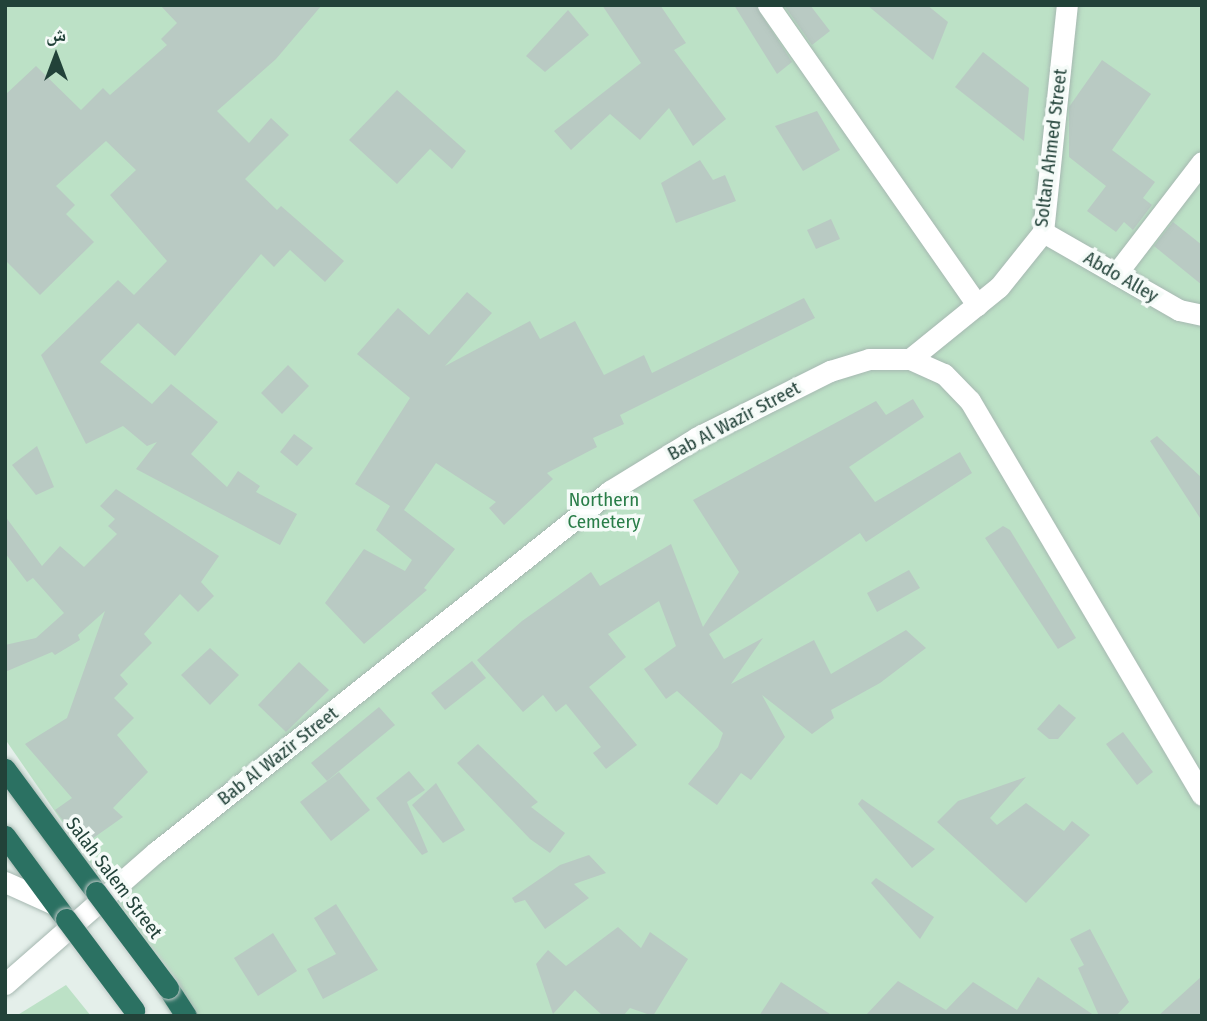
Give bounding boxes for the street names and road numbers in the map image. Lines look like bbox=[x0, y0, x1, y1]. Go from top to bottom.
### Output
street label: Soltan Ahmed Street bbox=[1030, 67, 1072, 229]
street label: Abdo Alley bbox=[1080, 247, 1162, 307]
street label: Bab Al Wazir Street bbox=[664, 376, 804, 466]
street label: Bab Al Wazir Street bbox=[213, 702, 343, 810]
street label: Salah Salem Street bbox=[61, 813, 167, 943]

